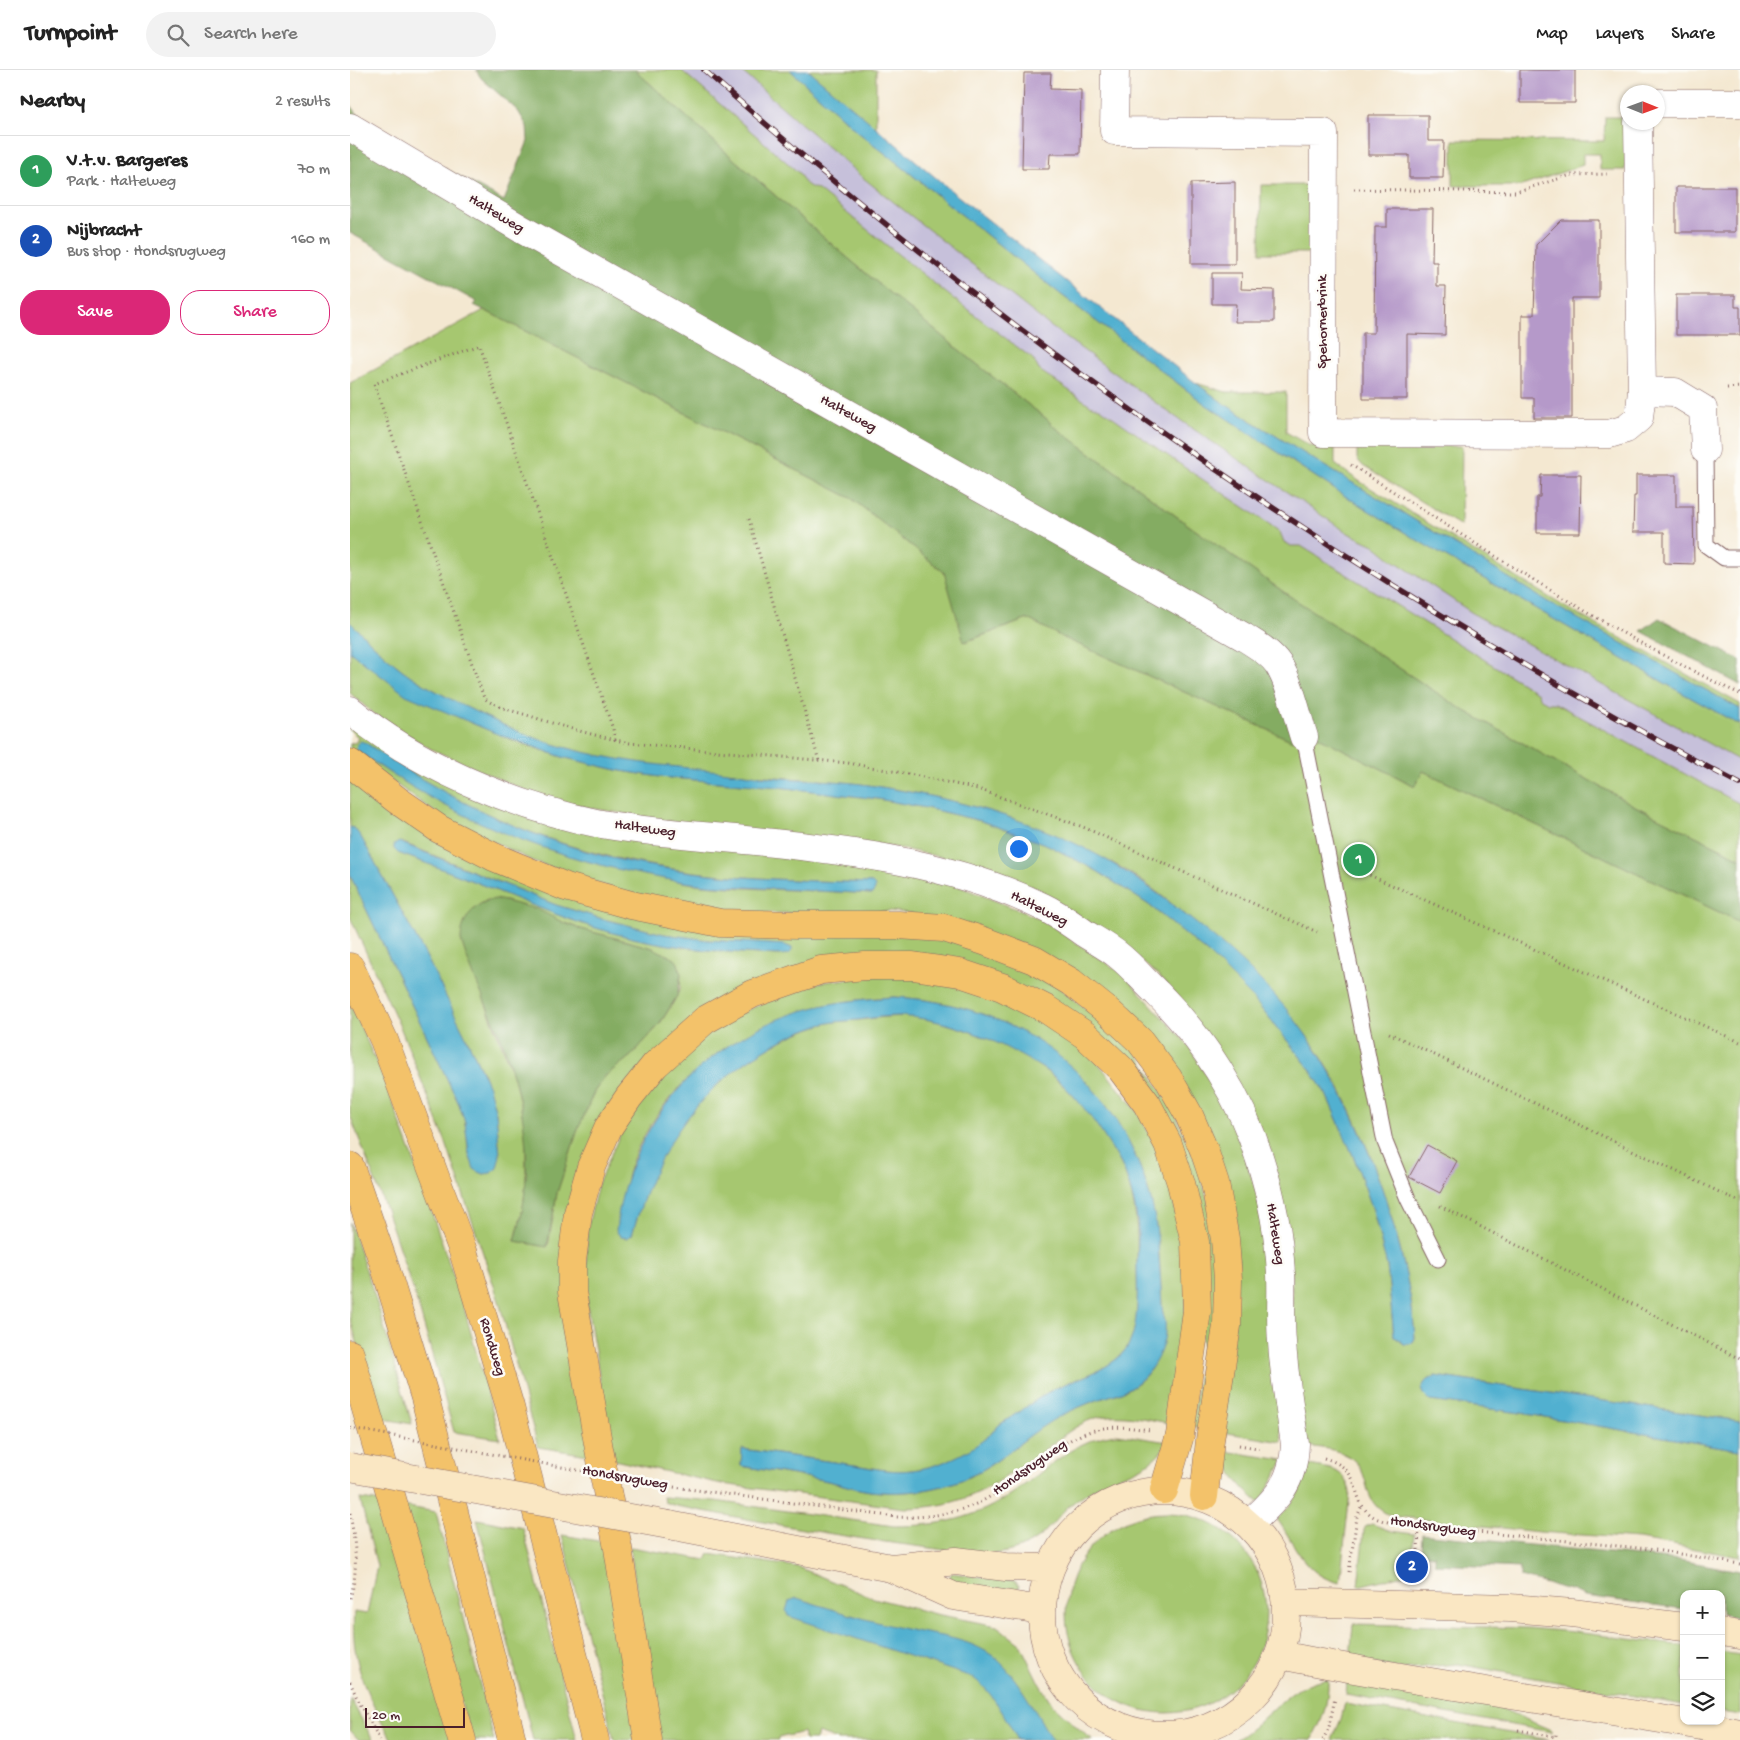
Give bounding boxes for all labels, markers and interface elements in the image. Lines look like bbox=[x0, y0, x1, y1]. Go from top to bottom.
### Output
search box bbox=[146, 12, 496, 57]
text: Turnpoint bbox=[25, 20, 116, 49]
icon: search bbox=[164, 21, 192, 49]
text: Search here bbox=[204, 23, 298, 46]
text: Map bbox=[1536, 24, 1568, 45]
text: Layers bbox=[1596, 24, 1643, 45]
text: Share bbox=[1671, 24, 1715, 45]
north arrow bbox=[1620, 85, 1665, 130]
text: Nearby bbox=[20, 90, 85, 115]
text: 2 results bbox=[275, 93, 330, 112]
text: V.t.v. Bargeres bbox=[67, 150, 187, 173]
text: 1 bbox=[33, 161, 39, 180]
text: 70 m bbox=[297, 161, 330, 180]
text: Park · Halteweg bbox=[67, 173, 176, 192]
street label: Halteweg bbox=[465, 190, 527, 238]
text: Nijbracht bbox=[67, 220, 141, 243]
text: 2 bbox=[32, 231, 40, 250]
text: 160 m bbox=[291, 231, 330, 250]
text: Bus stop · Hondsrugweg bbox=[67, 243, 226, 262]
street label: Spehornerbrink bbox=[1314, 274, 1332, 369]
button: Save bbox=[20, 290, 170, 335]
button: Share bbox=[180, 290, 330, 335]
street label: Halteweg bbox=[817, 391, 879, 437]
street label: Halteweg bbox=[613, 816, 677, 842]
your location bbox=[1006, 836, 1032, 862]
pin: 1 bbox=[1343, 841, 1375, 879]
street label: Halteweg bbox=[1007, 887, 1071, 931]
street label: Halteweg bbox=[1261, 1202, 1289, 1266]
street label: Rondweg bbox=[475, 1316, 509, 1378]
street label: Hondsrugweg bbox=[989, 1436, 1071, 1500]
street label: Hondsrugweg bbox=[581, 1462, 669, 1494]
street label: Hondsrugweg bbox=[1389, 1512, 1477, 1542]
pin: 2 bbox=[1396, 1548, 1428, 1586]
map controls bbox=[1680, 1590, 1725, 1725]
button: + bbox=[1680, 1590, 1725, 1635]
button: − bbox=[1680, 1635, 1725, 1680]
button: layers bbox=[1680, 1680, 1725, 1725]
scale bar bbox=[365, 1705, 465, 1728]
text: 20 m bbox=[372, 1708, 400, 1725]

